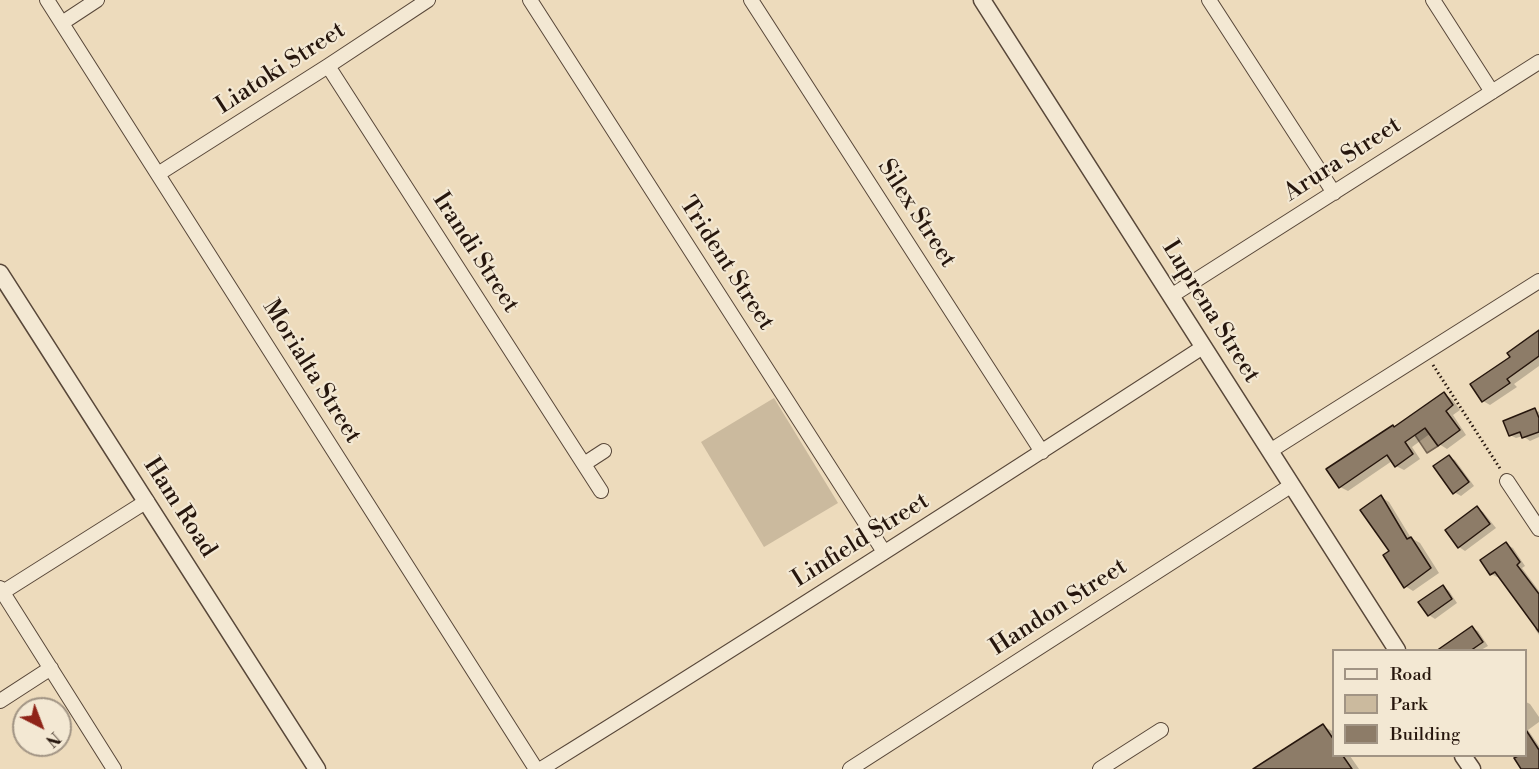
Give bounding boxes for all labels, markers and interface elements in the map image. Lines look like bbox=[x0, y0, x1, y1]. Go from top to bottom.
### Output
street label: Liatoki Street bbox=[211, 17, 351, 121]
street label: Arura Street bbox=[1279, 112, 1407, 208]
street label: Silex Street bbox=[870, 155, 962, 273]
street label: Irandi Street bbox=[425, 188, 525, 318]
street label: Trident Street bbox=[672, 192, 780, 336]
street label: Luprena Street bbox=[1155, 236, 1265, 388]
street label: Morialta Street bbox=[255, 295, 367, 449]
street label: Ham Road bbox=[136, 453, 222, 563]
street label: Linfield Street bbox=[787, 488, 935, 594]
street label: Handon Street bbox=[985, 553, 1133, 663]
legend bbox=[1332, 649, 1527, 757]
text: Road bbox=[1390, 663, 1432, 686]
text: Park bbox=[1390, 693, 1427, 716]
north arrow bbox=[12, 697, 72, 757]
text: Building bbox=[1390, 723, 1460, 746]
text: N bbox=[41, 727, 64, 751]

